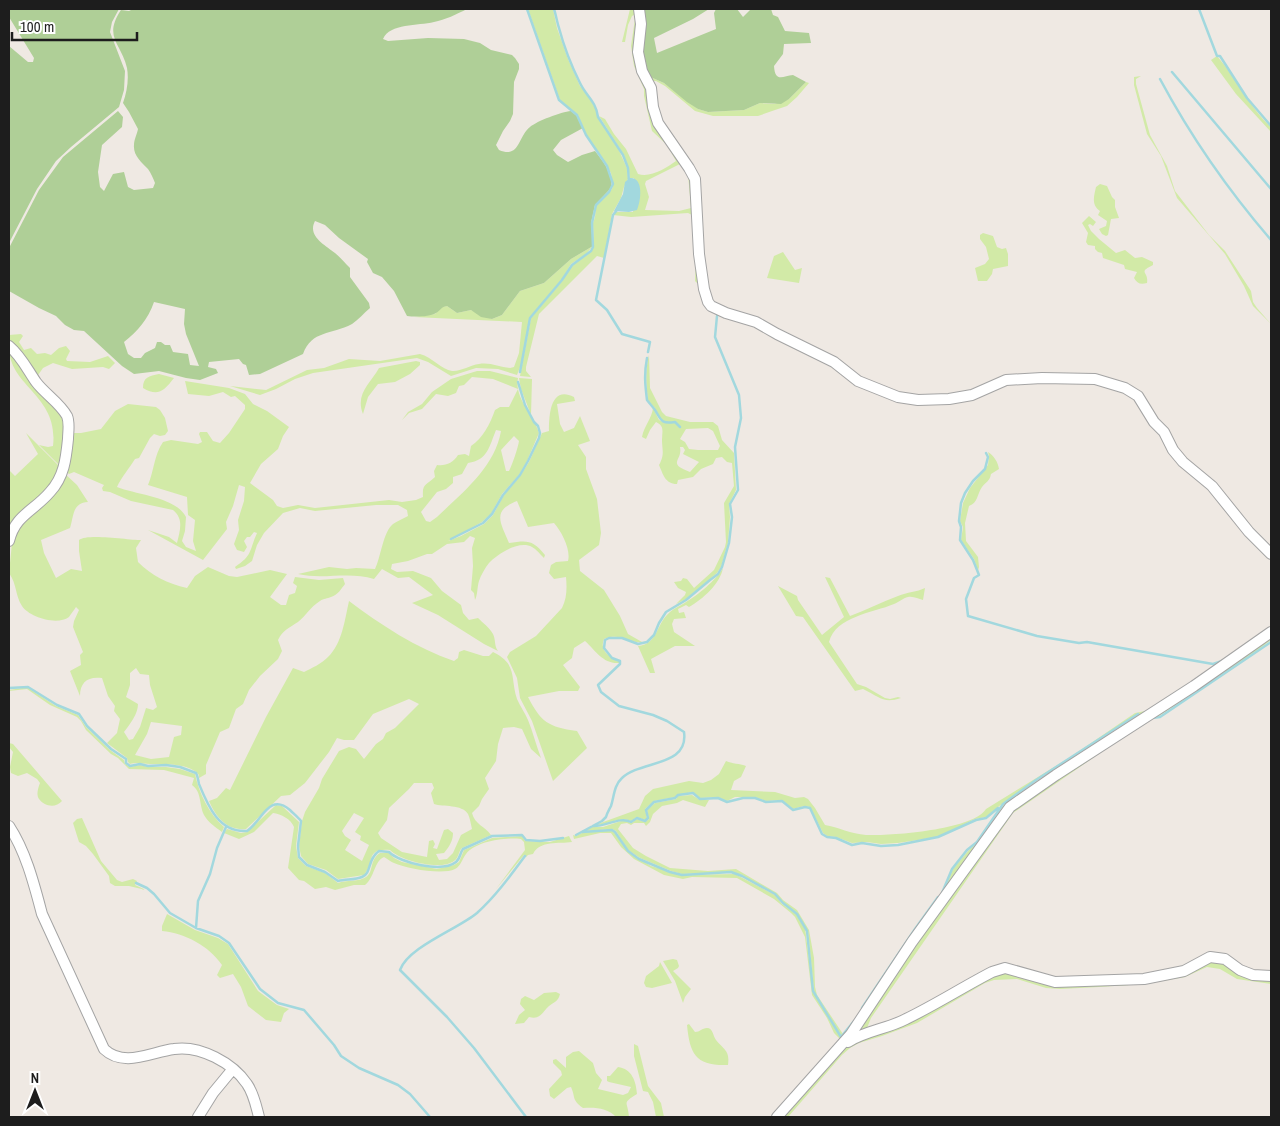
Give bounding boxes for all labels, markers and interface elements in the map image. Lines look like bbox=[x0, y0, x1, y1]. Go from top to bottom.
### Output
scale bar bbox=[12, 10, 138, 42]
text: 100 m bbox=[20, 16, 54, 37]
north arrow bbox=[10, 1066, 60, 1116]
text: N bbox=[31, 1069, 39, 1087]

